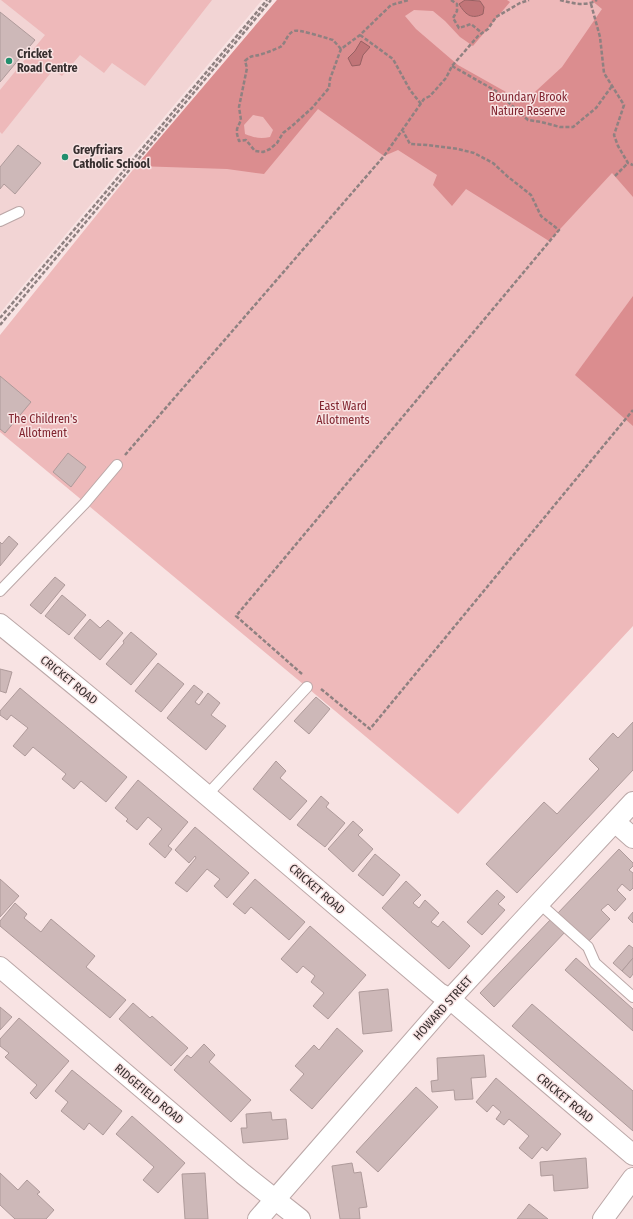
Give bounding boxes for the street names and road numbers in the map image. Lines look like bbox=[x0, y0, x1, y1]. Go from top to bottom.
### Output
street label: CRICKET ROAD bbox=[38, 653, 100, 707]
street label: CRICKET ROAD bbox=[286, 861, 348, 917]
street label: HOWARD STREET bbox=[411, 973, 476, 1043]
street label: RIDGEFIELD ROAD bbox=[112, 1061, 186, 1127]
street label: CRICKET ROAD bbox=[534, 1070, 596, 1126]

